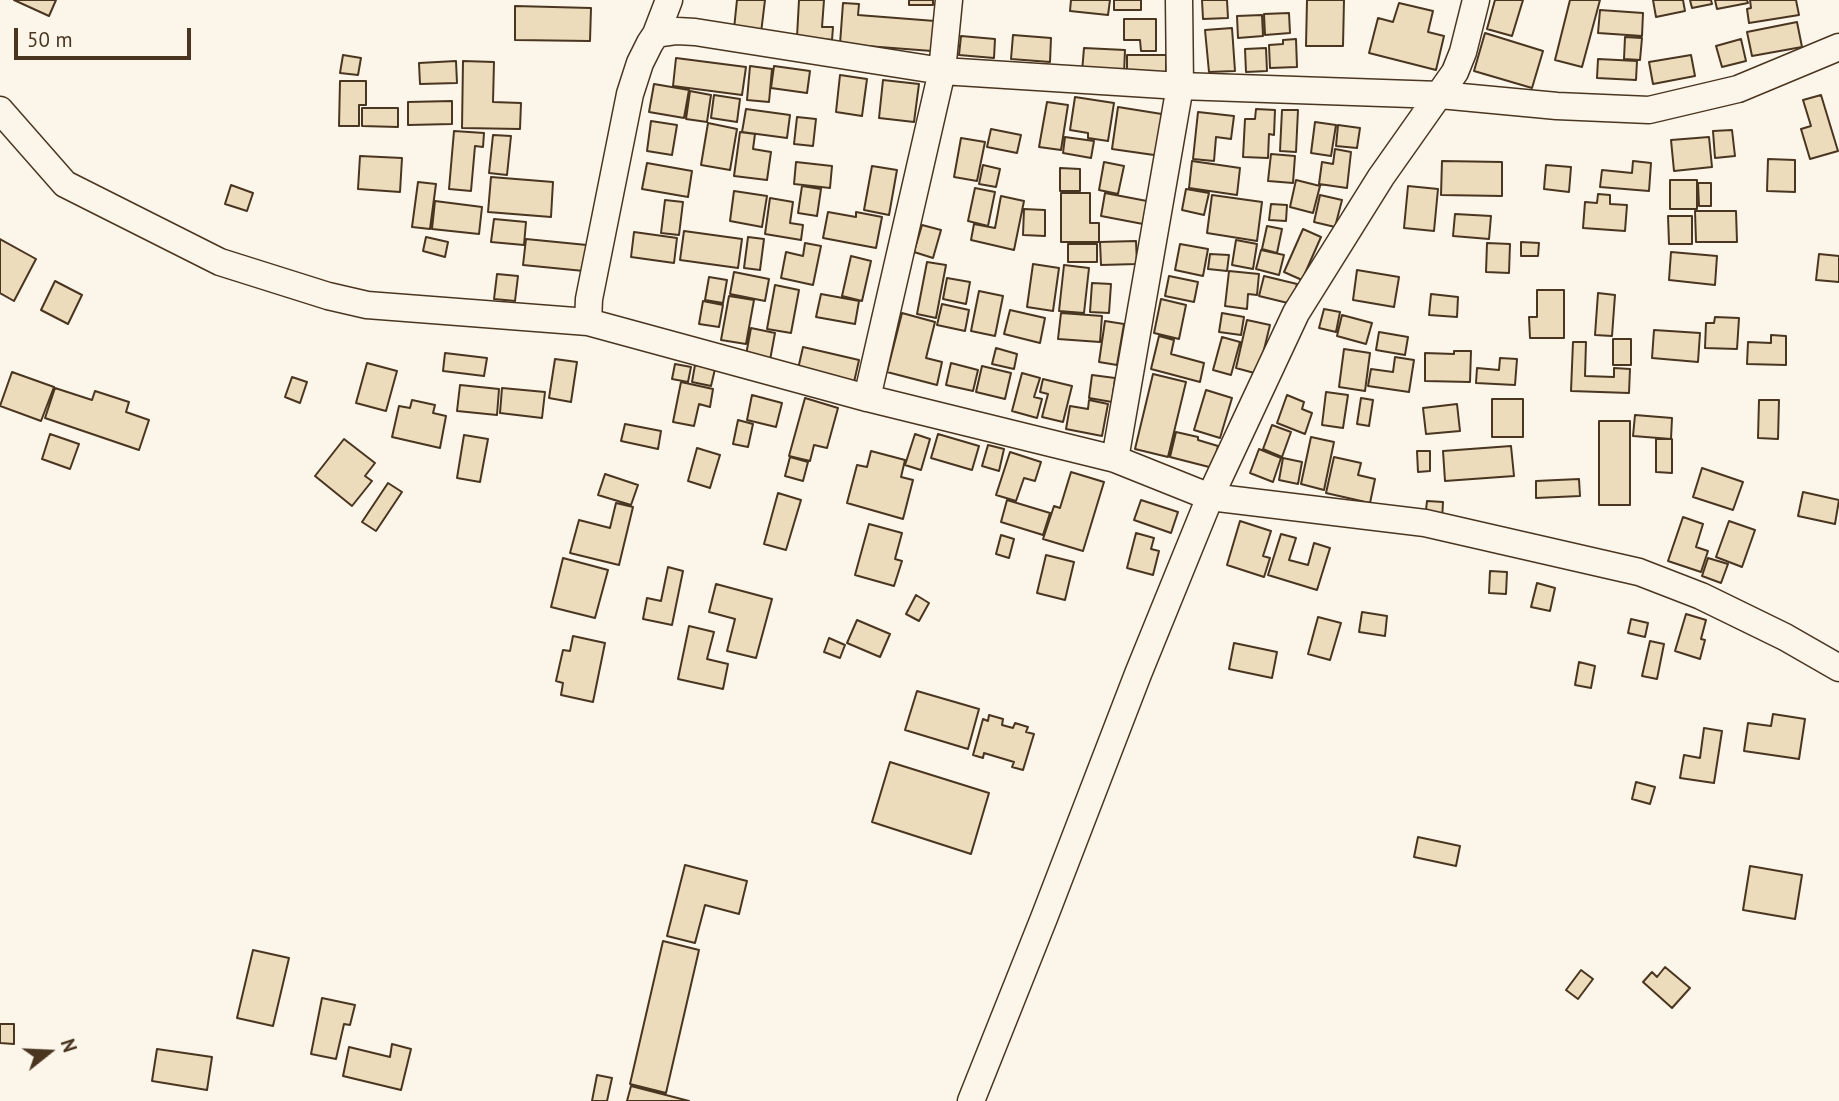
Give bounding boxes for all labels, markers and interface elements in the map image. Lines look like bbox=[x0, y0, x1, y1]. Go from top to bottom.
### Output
scale bar bbox=[18, 14, 194, 58]
text: 50 m bbox=[27, 26, 73, 53]
north arrow bbox=[14, 1017, 84, 1087]
text: N bbox=[56, 1036, 82, 1055]

